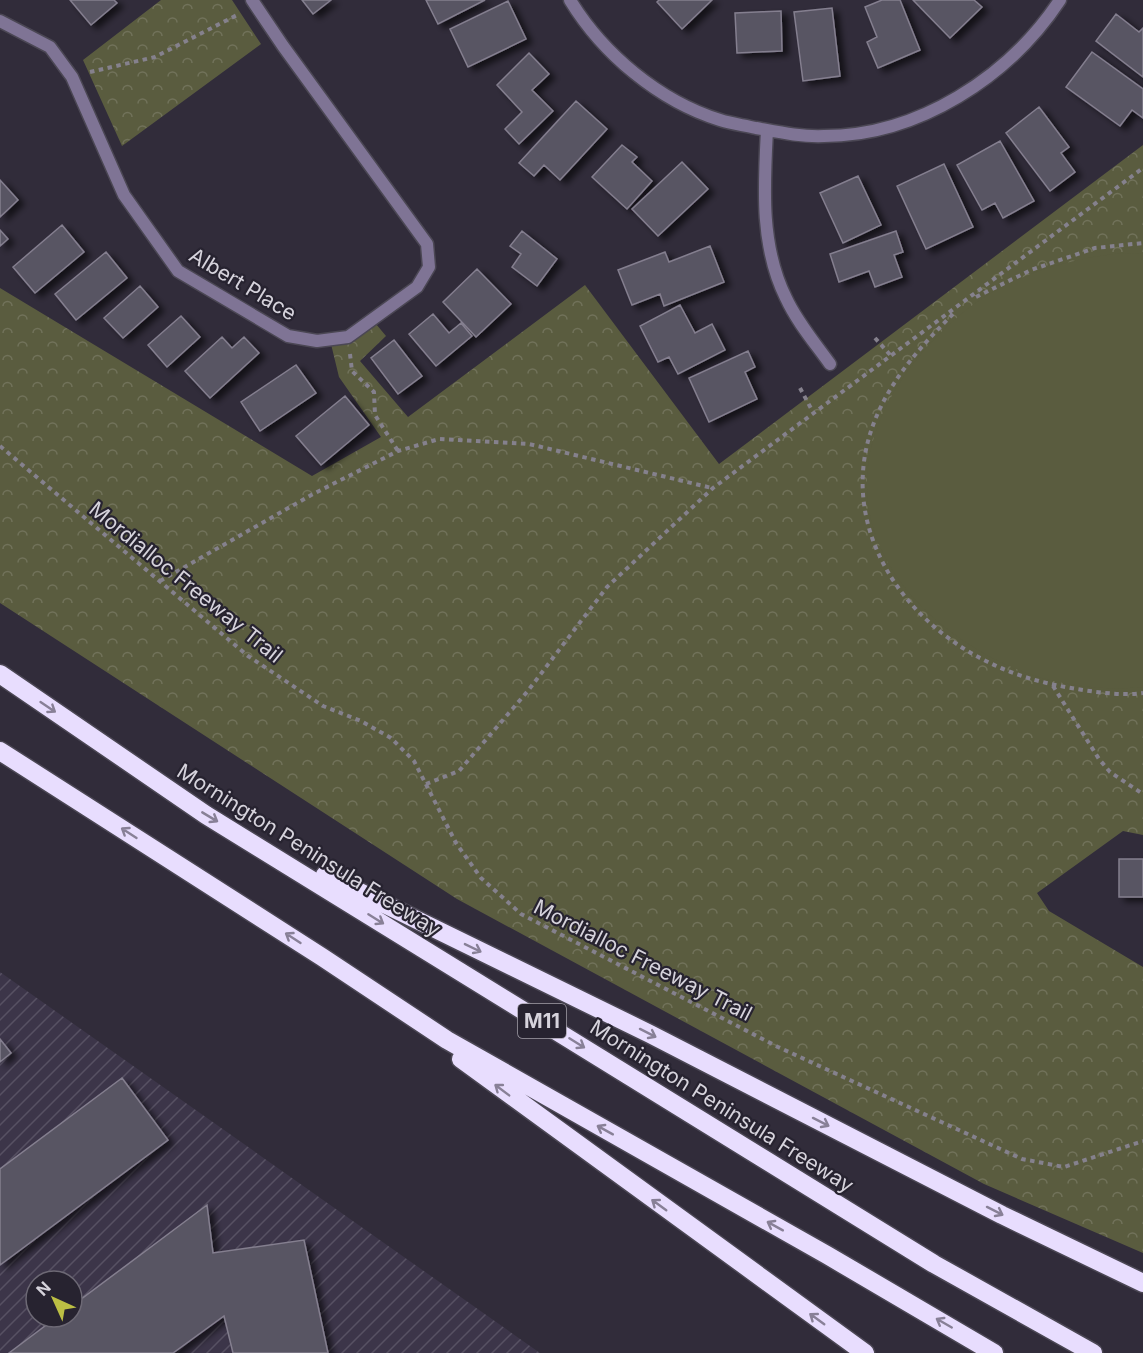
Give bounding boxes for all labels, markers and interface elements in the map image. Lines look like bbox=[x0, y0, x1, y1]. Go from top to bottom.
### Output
street label: Albert Place bbox=[185, 242, 301, 326]
street label: Mordialloc Freeway Trail bbox=[84, 496, 288, 668]
one-way arrow bbox=[40, 701, 56, 713]
street label: Mornington Peninsula Freeway bbox=[173, 758, 445, 942]
one-way arrow bbox=[201, 811, 218, 823]
one-way arrow bbox=[121, 827, 138, 839]
street label: Mordialloc Freeway Trail bbox=[530, 894, 756, 1026]
one-way arrow bbox=[367, 913, 384, 925]
one-way arrow bbox=[285, 932, 302, 945]
one-way arrow bbox=[463, 942, 481, 954]
road number: M11 bbox=[518, 1004, 566, 1038]
street label: Mornington Peninsula Freeway bbox=[586, 1014, 858, 1198]
one-way arrow bbox=[638, 1028, 656, 1040]
one-way arrow bbox=[569, 1037, 586, 1050]
one-way arrow bbox=[494, 1083, 510, 1096]
one-way arrow bbox=[812, 1117, 830, 1129]
one-way arrow bbox=[597, 1124, 614, 1136]
one-way arrow bbox=[652, 1198, 668, 1211]
one-way arrow bbox=[986, 1206, 1004, 1218]
one-way arrow bbox=[767, 1220, 784, 1232]
north arrow bbox=[24, 1269, 84, 1329]
text: N bbox=[32, 1277, 55, 1300]
one-way arrow bbox=[810, 1313, 826, 1325]
one-way arrow bbox=[936, 1317, 953, 1329]

